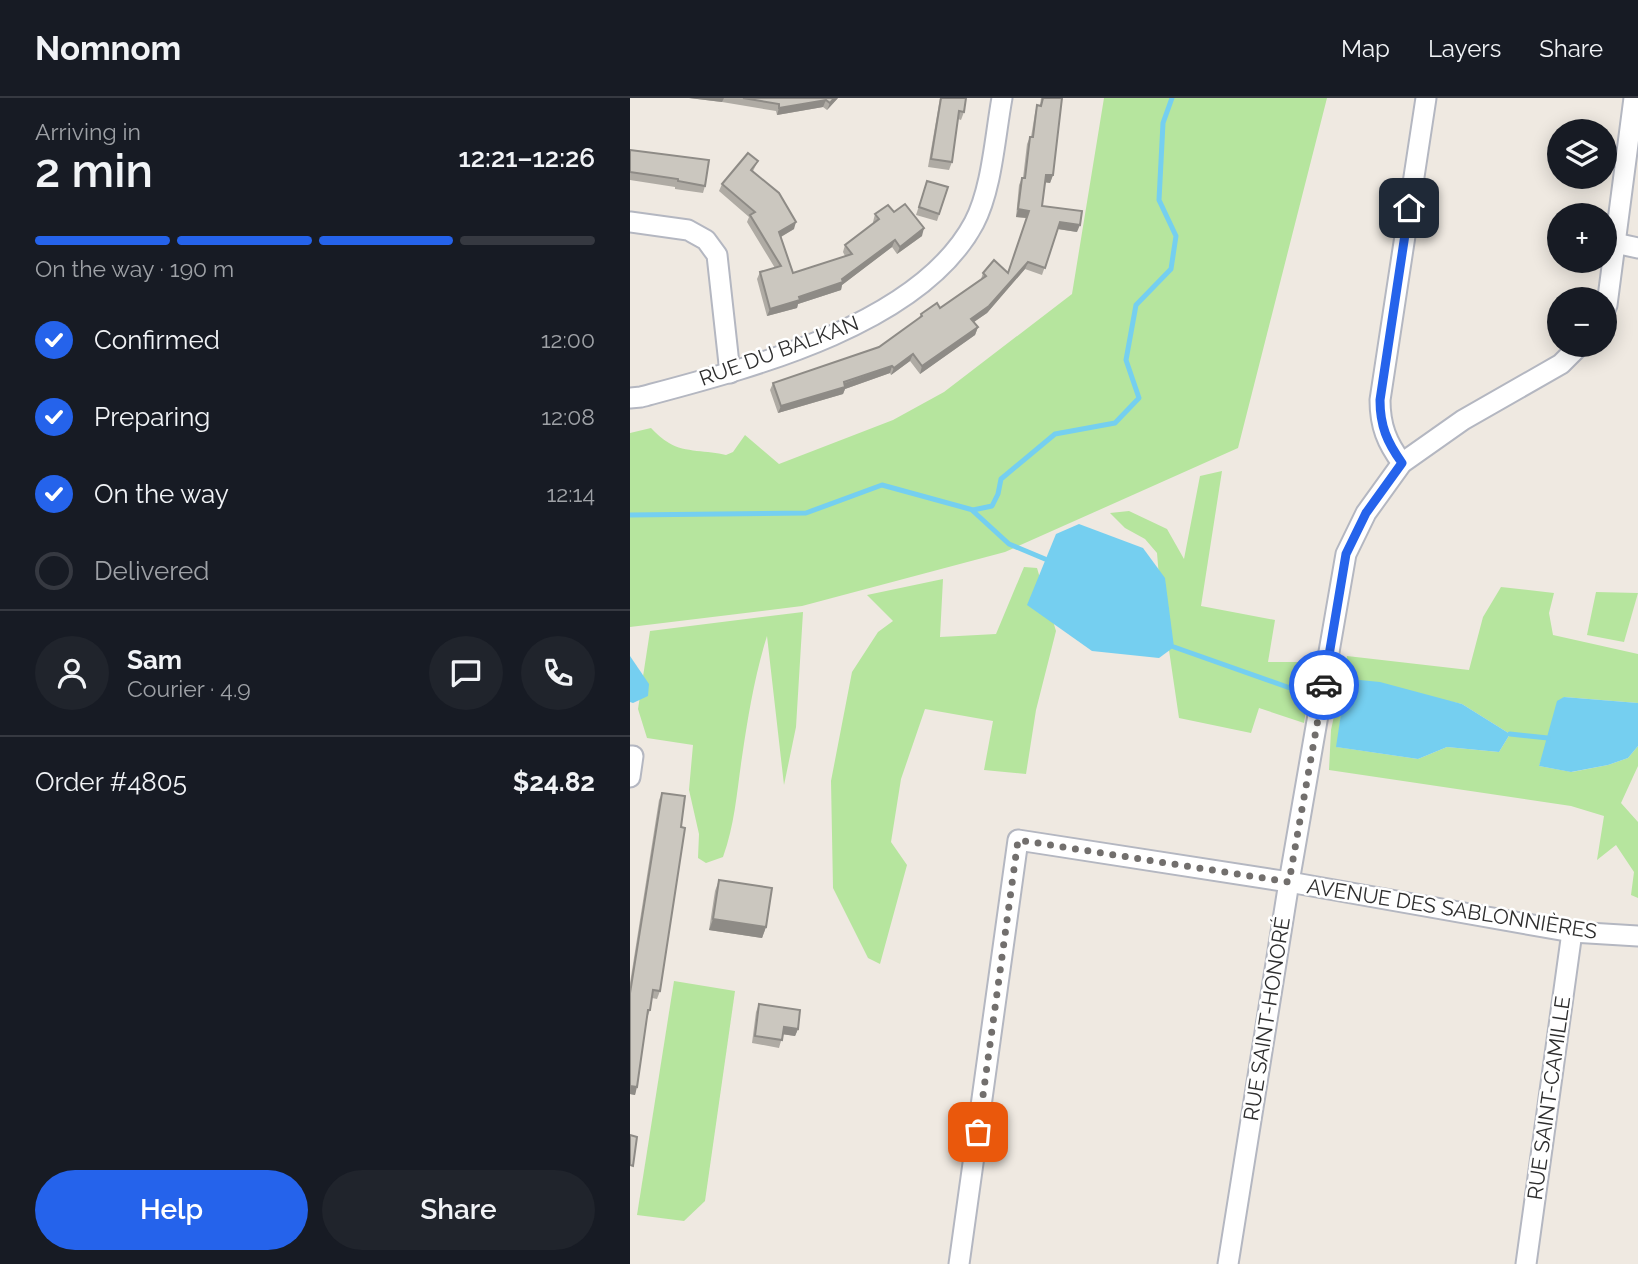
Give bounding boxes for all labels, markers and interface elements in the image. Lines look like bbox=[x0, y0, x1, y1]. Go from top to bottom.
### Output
text: Nomnom bbox=[35, 29, 181, 68]
text: Map bbox=[1341, 34, 1390, 63]
text: Layers bbox=[1428, 34, 1501, 63]
text: Share bbox=[1539, 34, 1603, 63]
text: Arriving in bbox=[35, 118, 141, 145]
map controls bbox=[1547, 119, 1617, 357]
button: layers bbox=[1547, 119, 1617, 189]
text: 12:21–12:26 bbox=[459, 143, 595, 173]
text: 2 min bbox=[35, 144, 153, 198]
pin bbox=[1379, 178, 1439, 238]
icon: home bbox=[1390, 189, 1428, 227]
button: + bbox=[1547, 203, 1617, 273]
text: On the way · 190 m bbox=[35, 255, 234, 282]
button: − bbox=[1547, 287, 1617, 357]
street label: RUE DU BALKAN bbox=[696, 310, 862, 391]
icon: check bbox=[35, 321, 73, 359]
text: Confirmed bbox=[94, 325, 220, 355]
text: 12:00 bbox=[541, 326, 595, 353]
icon: check bbox=[35, 398, 73, 436]
text: Preparing bbox=[94, 402, 210, 432]
text: 12:08 bbox=[541, 403, 595, 430]
icon: check bbox=[35, 475, 73, 513]
text: On the way bbox=[94, 479, 229, 509]
text: 12:14 bbox=[546, 480, 595, 507]
text: Delivered bbox=[94, 556, 209, 586]
button: person bbox=[35, 636, 109, 710]
button: chat bbox=[429, 636, 503, 710]
button: phone bbox=[521, 636, 595, 710]
text: Sam bbox=[127, 645, 182, 675]
courier bbox=[1289, 650, 1359, 720]
icon: car bbox=[1305, 666, 1343, 704]
text: Courier · 4.9 bbox=[127, 675, 251, 702]
text: Order #4805 bbox=[35, 767, 187, 797]
text: $24.82 bbox=[513, 767, 595, 797]
street label: AVENUE DES SABLONNIÈRES bbox=[1305, 873, 1599, 944]
street label: RUE SAINT-HONORÉ bbox=[1238, 915, 1295, 1123]
street label: RUE SAINT-CAMILLE bbox=[1522, 994, 1575, 1201]
pin bbox=[948, 1102, 1008, 1162]
icon: bag bbox=[959, 1113, 997, 1151]
button: Help bbox=[35, 1170, 308, 1250]
button: Share bbox=[322, 1170, 595, 1250]

